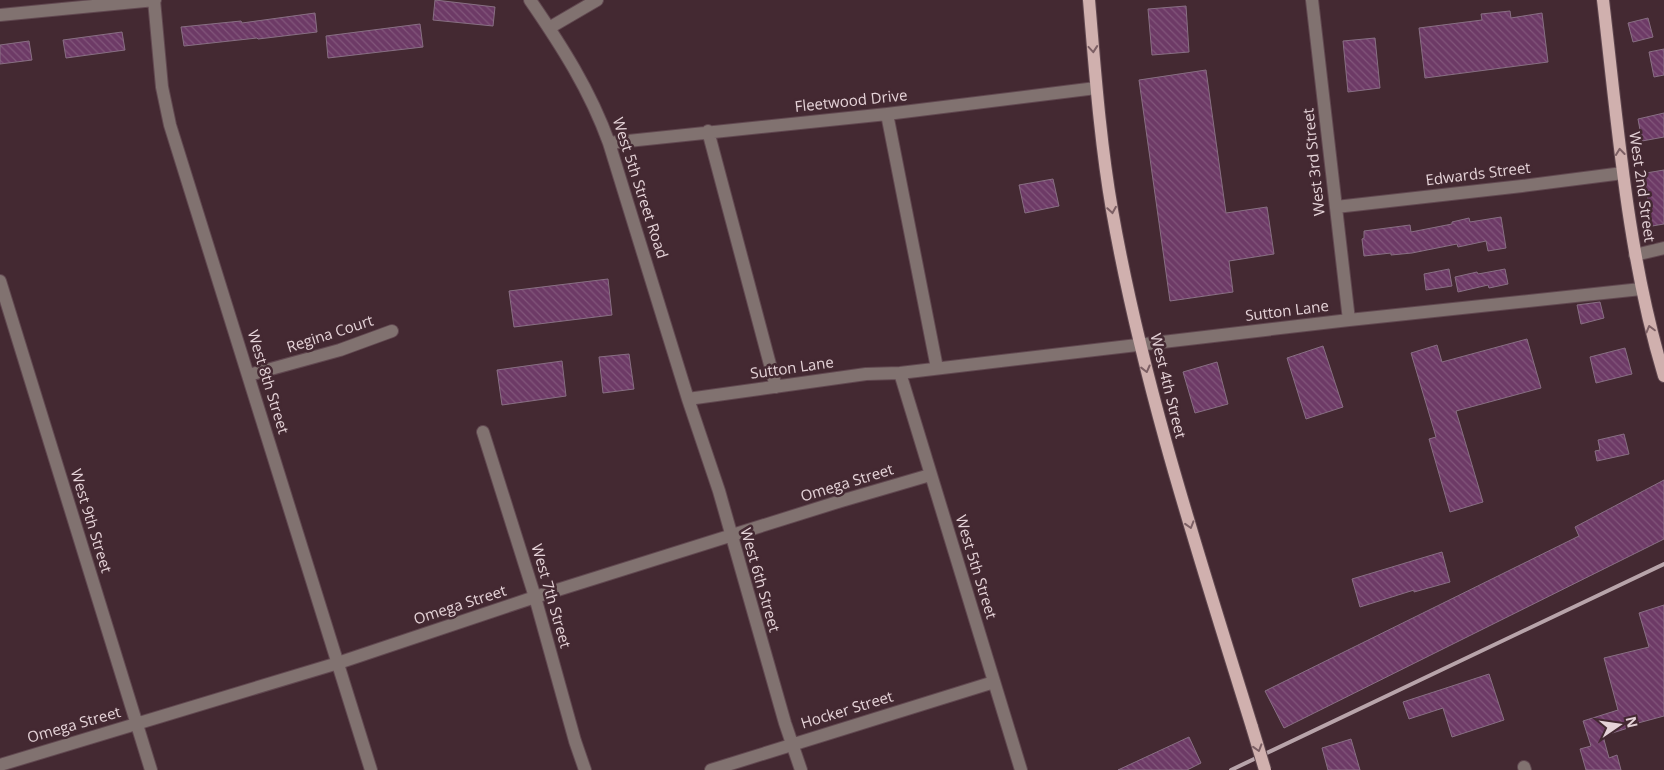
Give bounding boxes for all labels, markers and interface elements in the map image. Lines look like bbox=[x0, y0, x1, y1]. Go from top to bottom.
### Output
one-way arrow bbox=[1088, 45, 1099, 53]
street label: Fleetwood Drive bbox=[794, 84, 908, 116]
street label: West 3rd Street bbox=[1297, 107, 1329, 217]
street label: West 5th Street Road bbox=[609, 115, 673, 261]
street label: West 2nd Street bbox=[1625, 130, 1661, 243]
one-way arrow bbox=[1615, 147, 1626, 155]
street label: Edwards Street bbox=[1424, 157, 1532, 189]
one-way arrow bbox=[1107, 206, 1117, 214]
street label: Sutton Lane bbox=[1244, 295, 1330, 325]
street label: Regina Court bbox=[284, 310, 376, 356]
one-way arrow bbox=[1646, 325, 1656, 334]
street label: West 8th Street bbox=[244, 327, 294, 436]
street label: West 4th Street bbox=[1146, 331, 1192, 440]
street label: Sutton Lane bbox=[749, 351, 835, 383]
one-way arrow bbox=[1140, 364, 1151, 373]
street label: Omega Street bbox=[798, 458, 896, 506]
street label: West 9th Street bbox=[67, 466, 117, 575]
street label: West 5th Street bbox=[952, 512, 1002, 621]
one-way arrow bbox=[1184, 521, 1194, 529]
street label: West 6th Street bbox=[737, 525, 785, 634]
street label: West 7th Street bbox=[528, 541, 576, 650]
street label: Omega Street bbox=[411, 580, 509, 628]
street label: Hocker Street bbox=[798, 686, 895, 733]
north arrow bbox=[1594, 700, 1644, 750]
street label: Omega Street bbox=[25, 701, 123, 747]
text: N bbox=[1622, 714, 1643, 730]
one-way arrow bbox=[1253, 744, 1263, 752]

